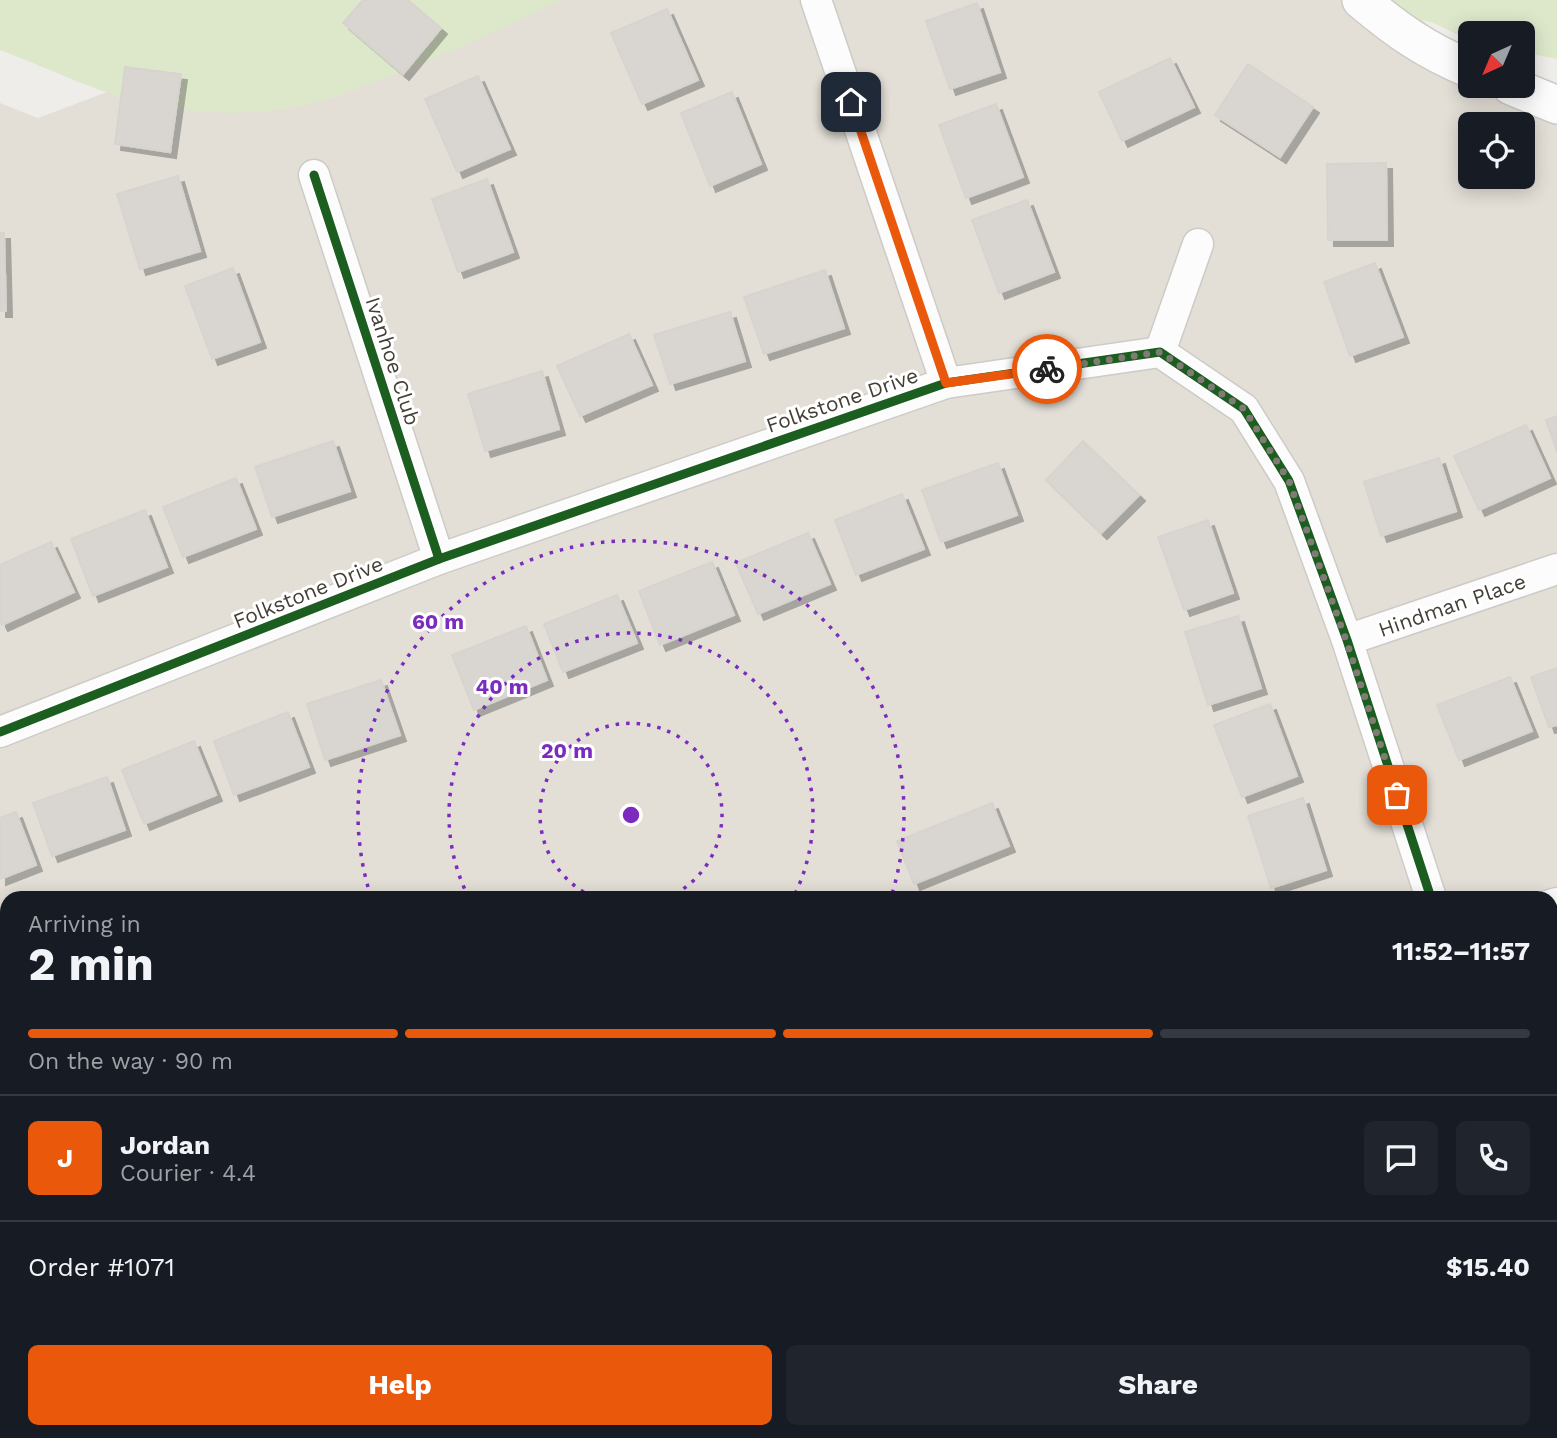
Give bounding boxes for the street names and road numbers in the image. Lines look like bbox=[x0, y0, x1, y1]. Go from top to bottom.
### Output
street label: Ivanhoe Club bbox=[360, 294, 426, 428]
street label: Folkstone Drive bbox=[763, 362, 921, 438]
street label: Folkstone Drive bbox=[229, 551, 387, 633]
street label: Hindman Place bbox=[1375, 568, 1529, 642]

